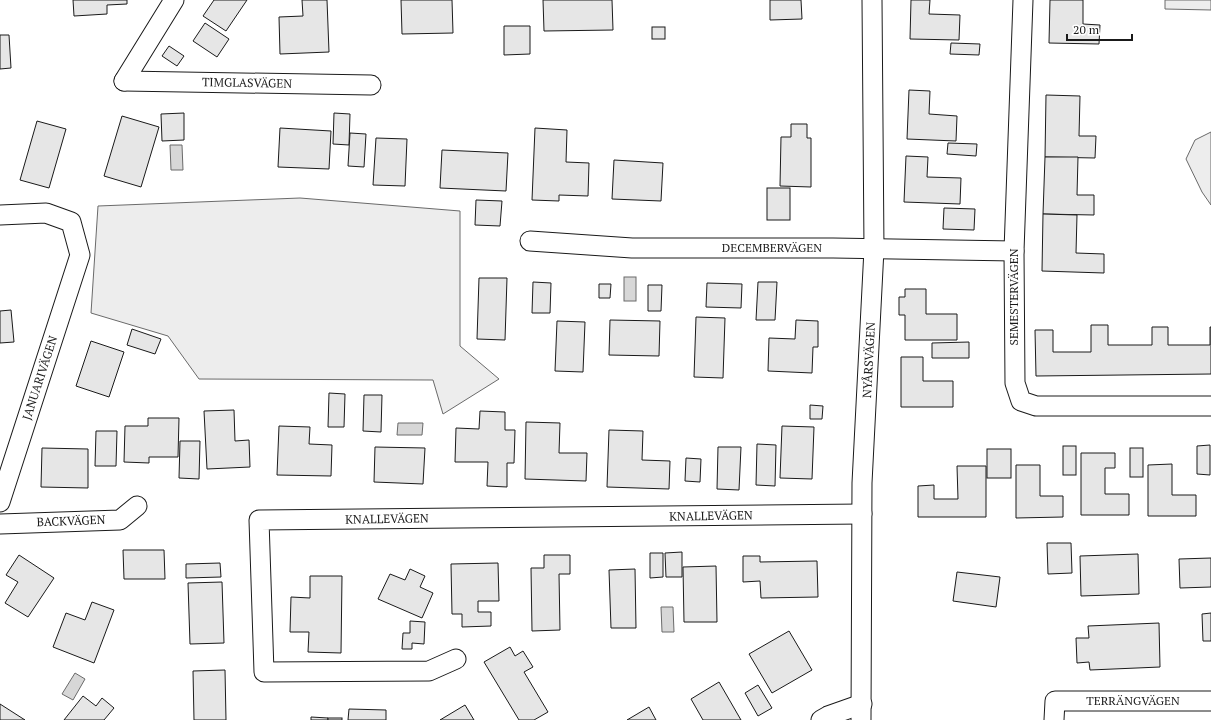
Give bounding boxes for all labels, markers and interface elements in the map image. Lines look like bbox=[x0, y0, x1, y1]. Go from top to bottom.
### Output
scale bar bbox=[1067, 16, 1132, 42]
text: 20 m bbox=[1073, 22, 1100, 37]
street label: TIMGLASVÄGEN bbox=[202, 74, 292, 91]
street label: DECEMBERVÄGEN bbox=[722, 240, 822, 255]
street label: SEMESTERVÄGEN bbox=[1006, 248, 1021, 345]
street label: NYÅRSVÄGEN bbox=[859, 321, 878, 398]
street label: JANUARIVÄGEN bbox=[19, 334, 60, 422]
street label: KNALLEVÄGEN bbox=[669, 507, 753, 524]
street label: KNALLEVÄGEN bbox=[345, 510, 429, 527]
street label: BACKVÄGEN bbox=[36, 512, 106, 529]
street label: TERRÄNGVÄGEN bbox=[1086, 693, 1180, 708]

